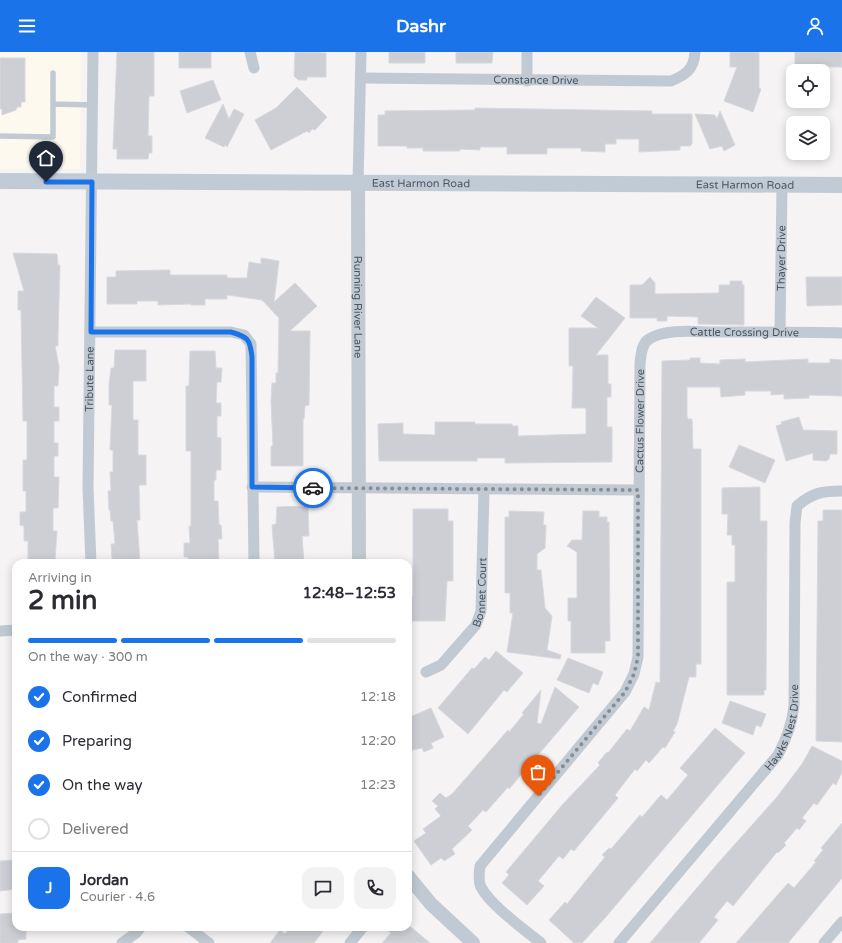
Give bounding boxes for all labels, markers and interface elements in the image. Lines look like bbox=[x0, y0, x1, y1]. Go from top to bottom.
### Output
icon: menu bbox=[16, 15, 38, 37]
text: Dashr bbox=[396, 15, 446, 37]
icon: person bbox=[804, 15, 826, 37]
map controls bbox=[786, 64, 830, 160]
button: locate bbox=[786, 64, 830, 108]
street label: Constance Drive bbox=[493, 73, 579, 87]
button: layers bbox=[786, 116, 830, 160]
pin bbox=[29, 141, 63, 182]
icon: home bbox=[35, 147, 57, 169]
street label: East Harmon Road bbox=[372, 176, 470, 190]
street label: East Harmon Road bbox=[696, 178, 794, 191]
street label: Thayer Drive bbox=[774, 225, 788, 291]
street label: Running River Lane bbox=[352, 256, 365, 358]
street label: Cattle Crossing Drive bbox=[690, 325, 799, 339]
street label: Tribute Lane bbox=[82, 346, 96, 412]
street label: Cactus Flower Drive bbox=[633, 369, 646, 473]
courier bbox=[293, 468, 333, 508]
icon: car bbox=[302, 477, 324, 499]
street label: Bonnet Court bbox=[469, 557, 489, 629]
text: Arriving in bbox=[28, 570, 92, 586]
text: 12:48–12:53 bbox=[303, 584, 396, 602]
text: 2 min bbox=[28, 585, 97, 616]
text: On the way · 300 m bbox=[28, 649, 148, 665]
street label: Hawks Nest Drive bbox=[761, 684, 801, 773]
icon: check bbox=[28, 686, 50, 708]
text: Confirmed bbox=[62, 688, 137, 706]
text: 12:18 bbox=[360, 689, 396, 705]
icon: check bbox=[28, 730, 50, 752]
text: Preparing bbox=[62, 732, 132, 750]
text: 12:20 bbox=[360, 733, 396, 749]
pin bbox=[521, 755, 555, 796]
icon: bag bbox=[527, 761, 549, 783]
icon: check bbox=[28, 774, 50, 796]
text: On the way bbox=[62, 776, 142, 794]
text: 12:23 bbox=[360, 777, 396, 793]
text: Delivered bbox=[62, 820, 129, 838]
button: chat bbox=[302, 867, 344, 909]
button: phone bbox=[354, 867, 396, 909]
text: Jordan bbox=[80, 871, 129, 889]
text: J bbox=[46, 879, 53, 897]
text: Courier · 4.6 bbox=[80, 889, 155, 905]

